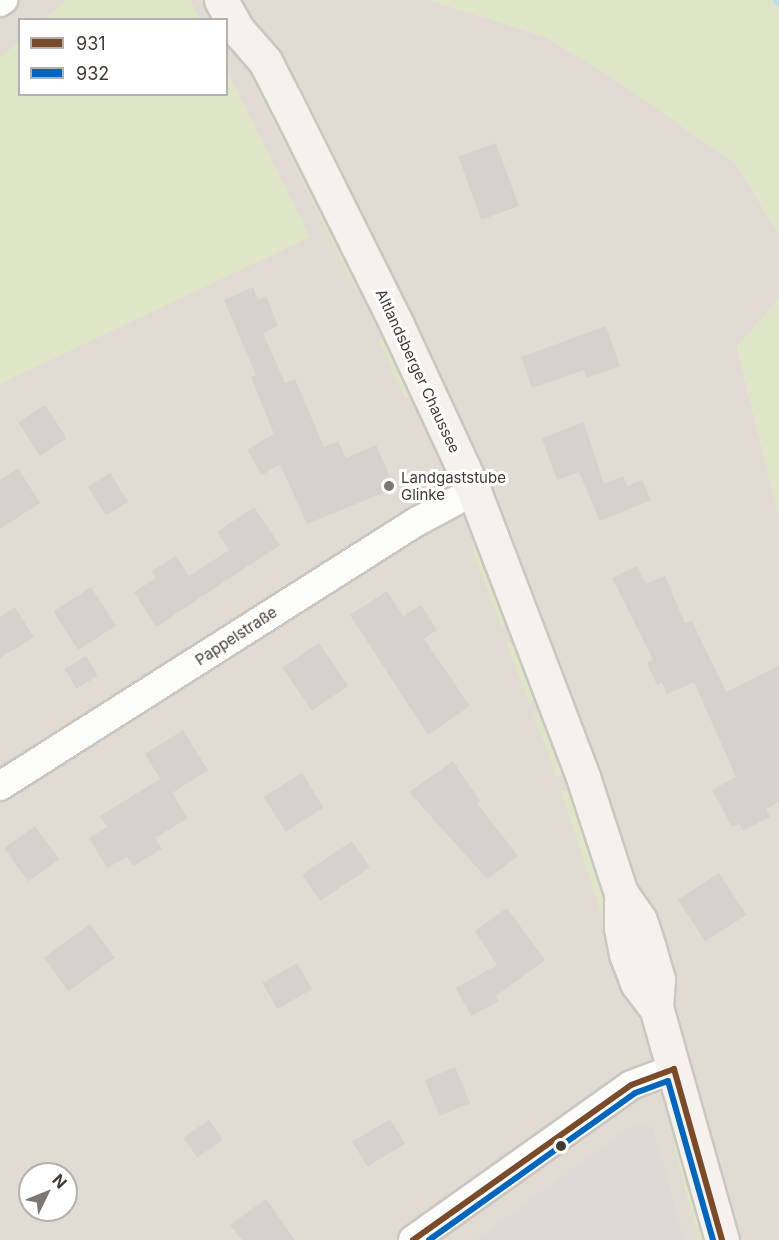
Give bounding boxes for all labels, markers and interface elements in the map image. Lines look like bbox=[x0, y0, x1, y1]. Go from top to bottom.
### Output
legend bbox=[18, 18, 228, 96]
text: 931 bbox=[76, 33, 106, 54]
text: 932 bbox=[76, 63, 109, 84]
street label: Altlandsberger Chaussee bbox=[372, 286, 464, 456]
place label: Landgaststube Glinke bbox=[401, 468, 506, 503]
marker: Landgaststube Glinke bbox=[382, 479, 396, 493]
street label: Pappelstraße bbox=[192, 603, 280, 669]
unlabelled marker bbox=[555, 1140, 567, 1152]
north arrow bbox=[18, 1162, 78, 1222]
text: N bbox=[48, 1170, 71, 1192]

